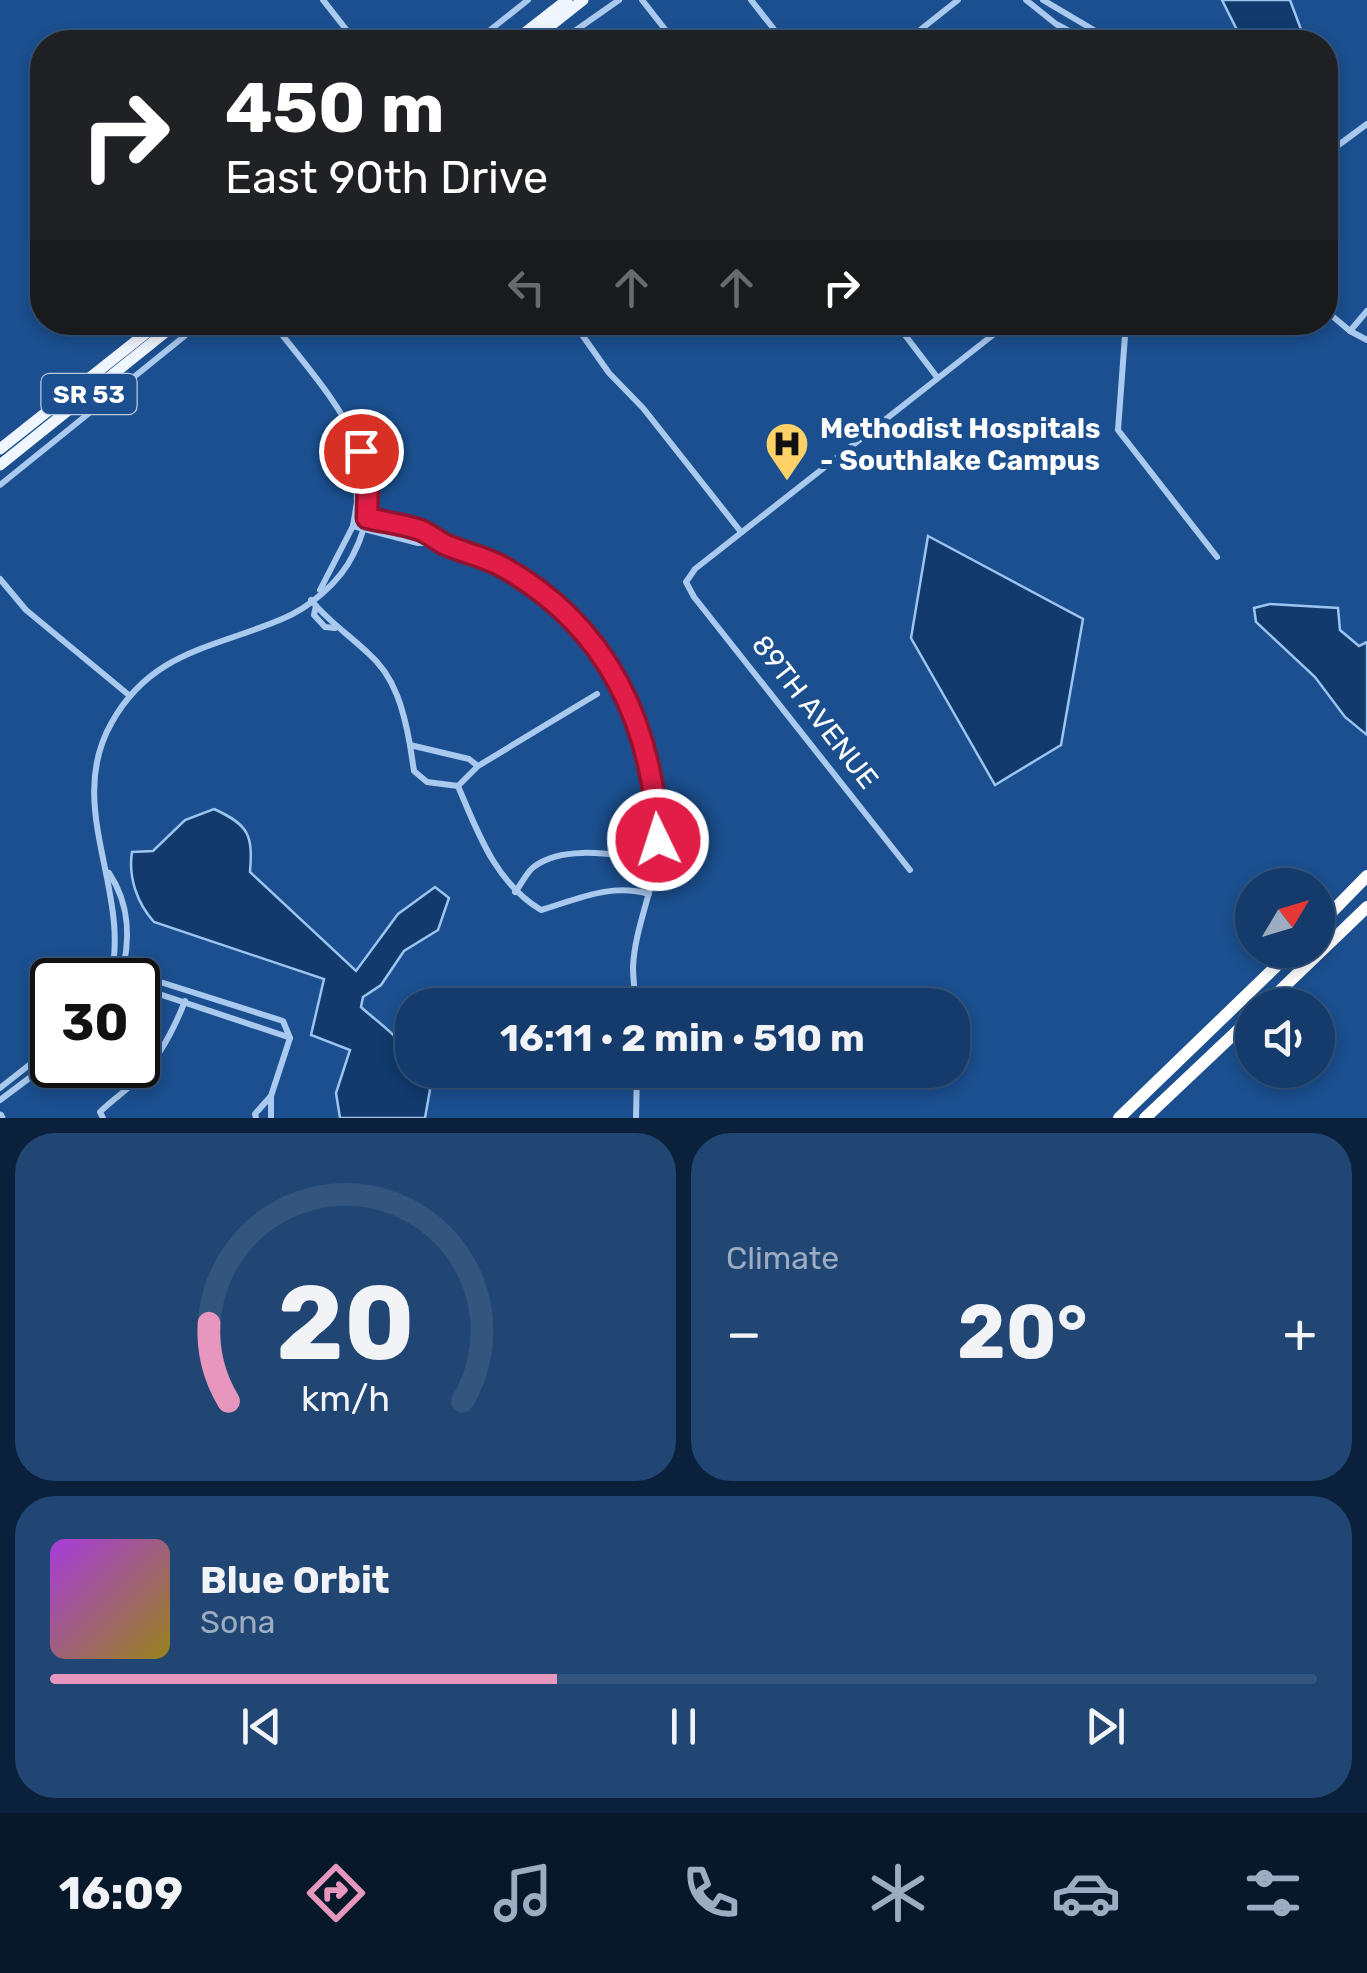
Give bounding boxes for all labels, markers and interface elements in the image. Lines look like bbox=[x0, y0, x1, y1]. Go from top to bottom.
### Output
text: 450 m bbox=[225, 67, 445, 150]
icon: right bbox=[60, 70, 190, 200]
text: East 90th Drive bbox=[225, 151, 548, 204]
icon: left bbox=[499, 260, 554, 315]
icon: ahead bbox=[604, 260, 659, 315]
icon: ahead bbox=[709, 260, 764, 315]
icon: right bbox=[814, 260, 869, 315]
road number: SR 53 bbox=[42, 374, 136, 414]
pin bbox=[319, 409, 404, 494]
place label: Methodist Hospitals - Southlake Campus bbox=[820, 412, 1101, 477]
hospital icon: Methodist Hospitals - Southlake Campus bbox=[764, 421, 810, 482]
icon: arrive bbox=[334, 424, 389, 479]
street label: 89TH AVENUE bbox=[745, 629, 885, 795]
position arrow bbox=[606, 788, 710, 892]
north arrow bbox=[1235, 868, 1335, 968]
map controls bbox=[1235, 868, 1335, 1088]
speed limit sign: 30 bbox=[30, 958, 160, 1088]
button: sound bbox=[1235, 988, 1335, 1088]
text: 16:11 · 2 min · 510 m bbox=[500, 1015, 865, 1061]
text: Climate bbox=[726, 1239, 839, 1277]
text: 20 bbox=[276, 1262, 415, 1385]
text: 20° bbox=[957, 1288, 1088, 1377]
text: − bbox=[726, 1301, 762, 1366]
text: + bbox=[1283, 1301, 1317, 1366]
text: km/h bbox=[301, 1378, 390, 1420]
text: Blue Orbit bbox=[200, 1557, 390, 1603]
text: Sona bbox=[200, 1603, 275, 1641]
icon: previous bbox=[234, 1699, 289, 1754]
icon: pause bbox=[656, 1699, 711, 1754]
icon: next bbox=[1078, 1699, 1133, 1754]
icon: directions bbox=[301, 1858, 371, 1928]
icon: music bbox=[488, 1858, 558, 1928]
icon: phone bbox=[676, 1858, 746, 1928]
icon: climate bbox=[863, 1858, 933, 1928]
icon: car bbox=[1051, 1858, 1121, 1928]
icon: filters bbox=[1238, 1858, 1308, 1928]
text: 16:09 bbox=[59, 1867, 183, 1920]

